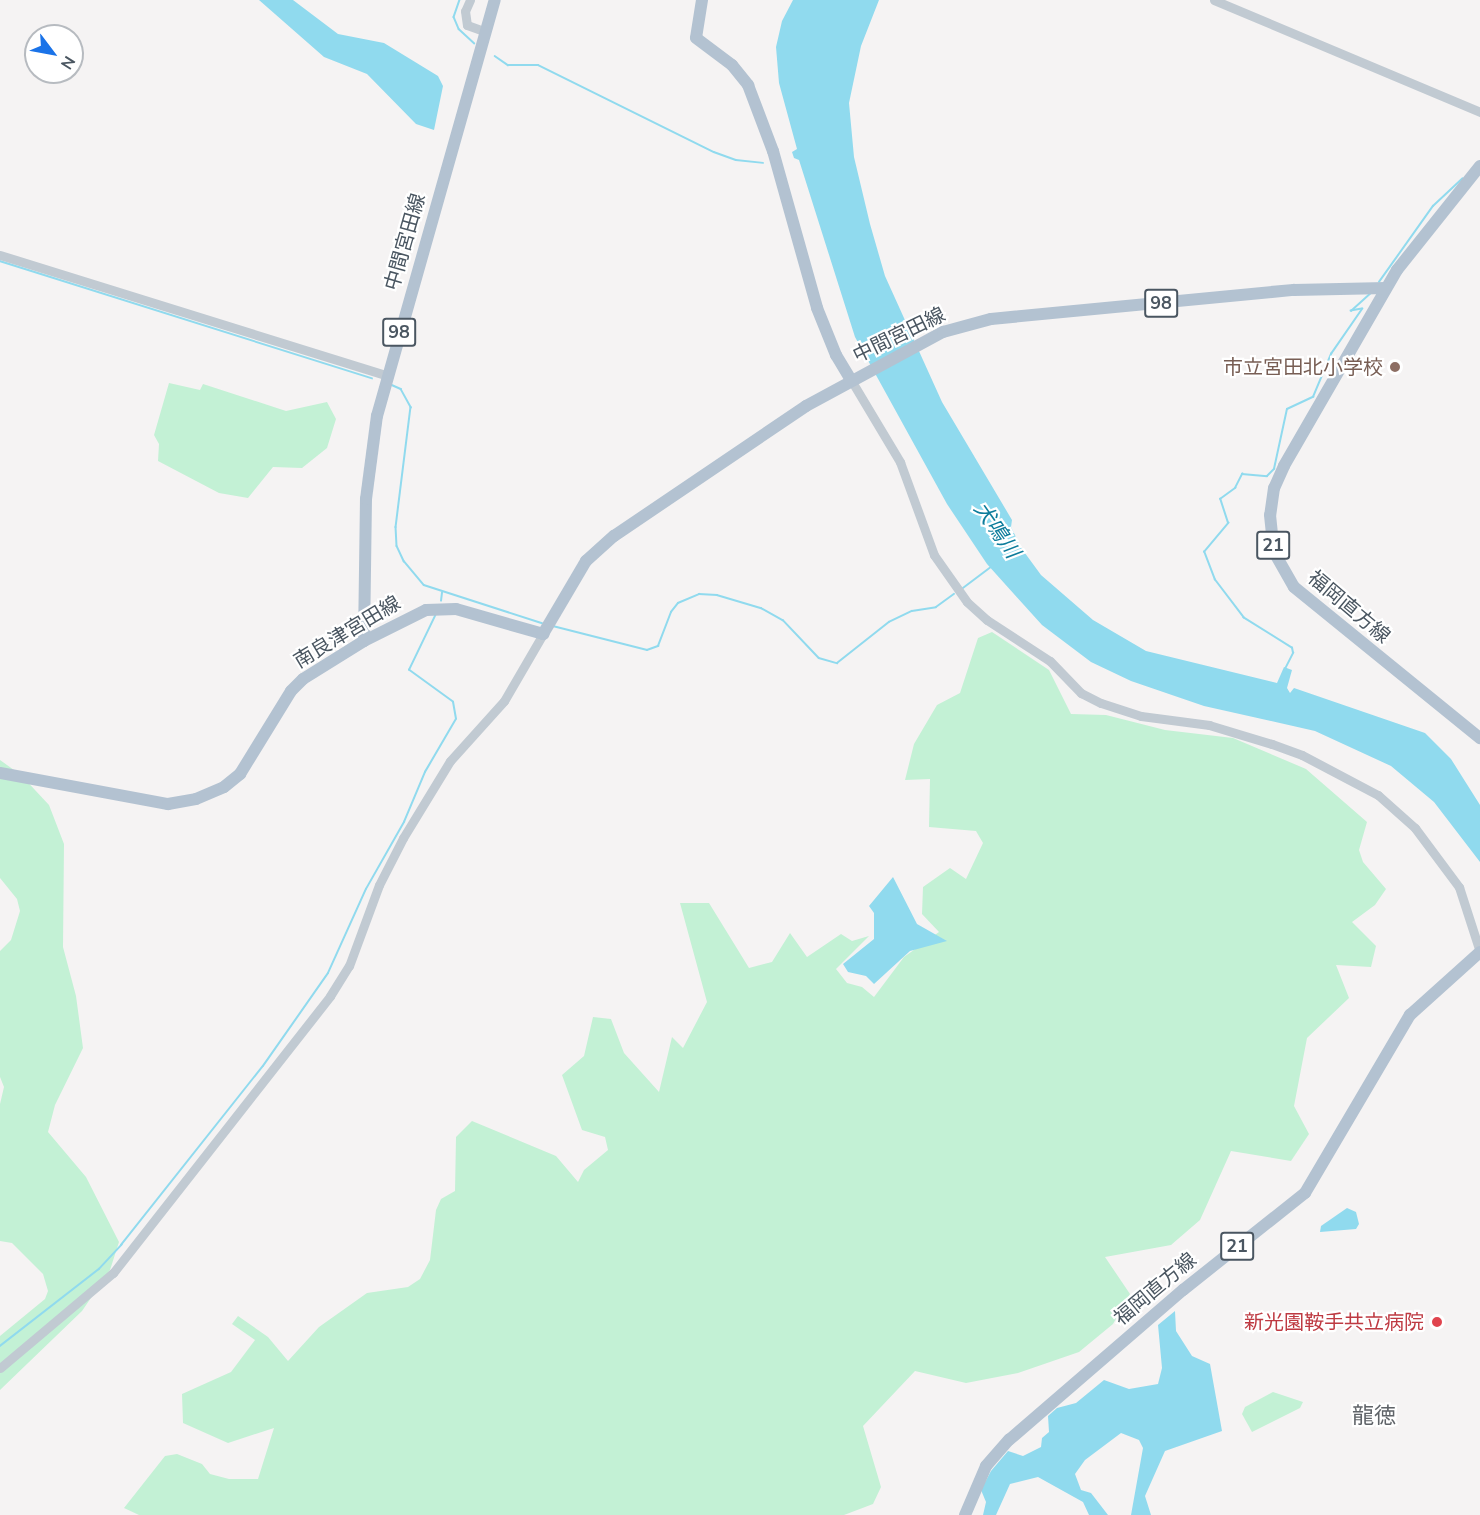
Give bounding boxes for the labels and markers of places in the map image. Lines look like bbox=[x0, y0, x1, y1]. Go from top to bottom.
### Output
place label: 市立宮田北小学校 bbox=[1223, 355, 1383, 379]
marker: 市立宮田北小学校 bbox=[1388, 360, 1402, 374]
place label: 新光園鞍手共立病院 bbox=[1244, 1310, 1424, 1334]
marker: 新光園鞍手共立病院 bbox=[1428, 1313, 1446, 1331]

